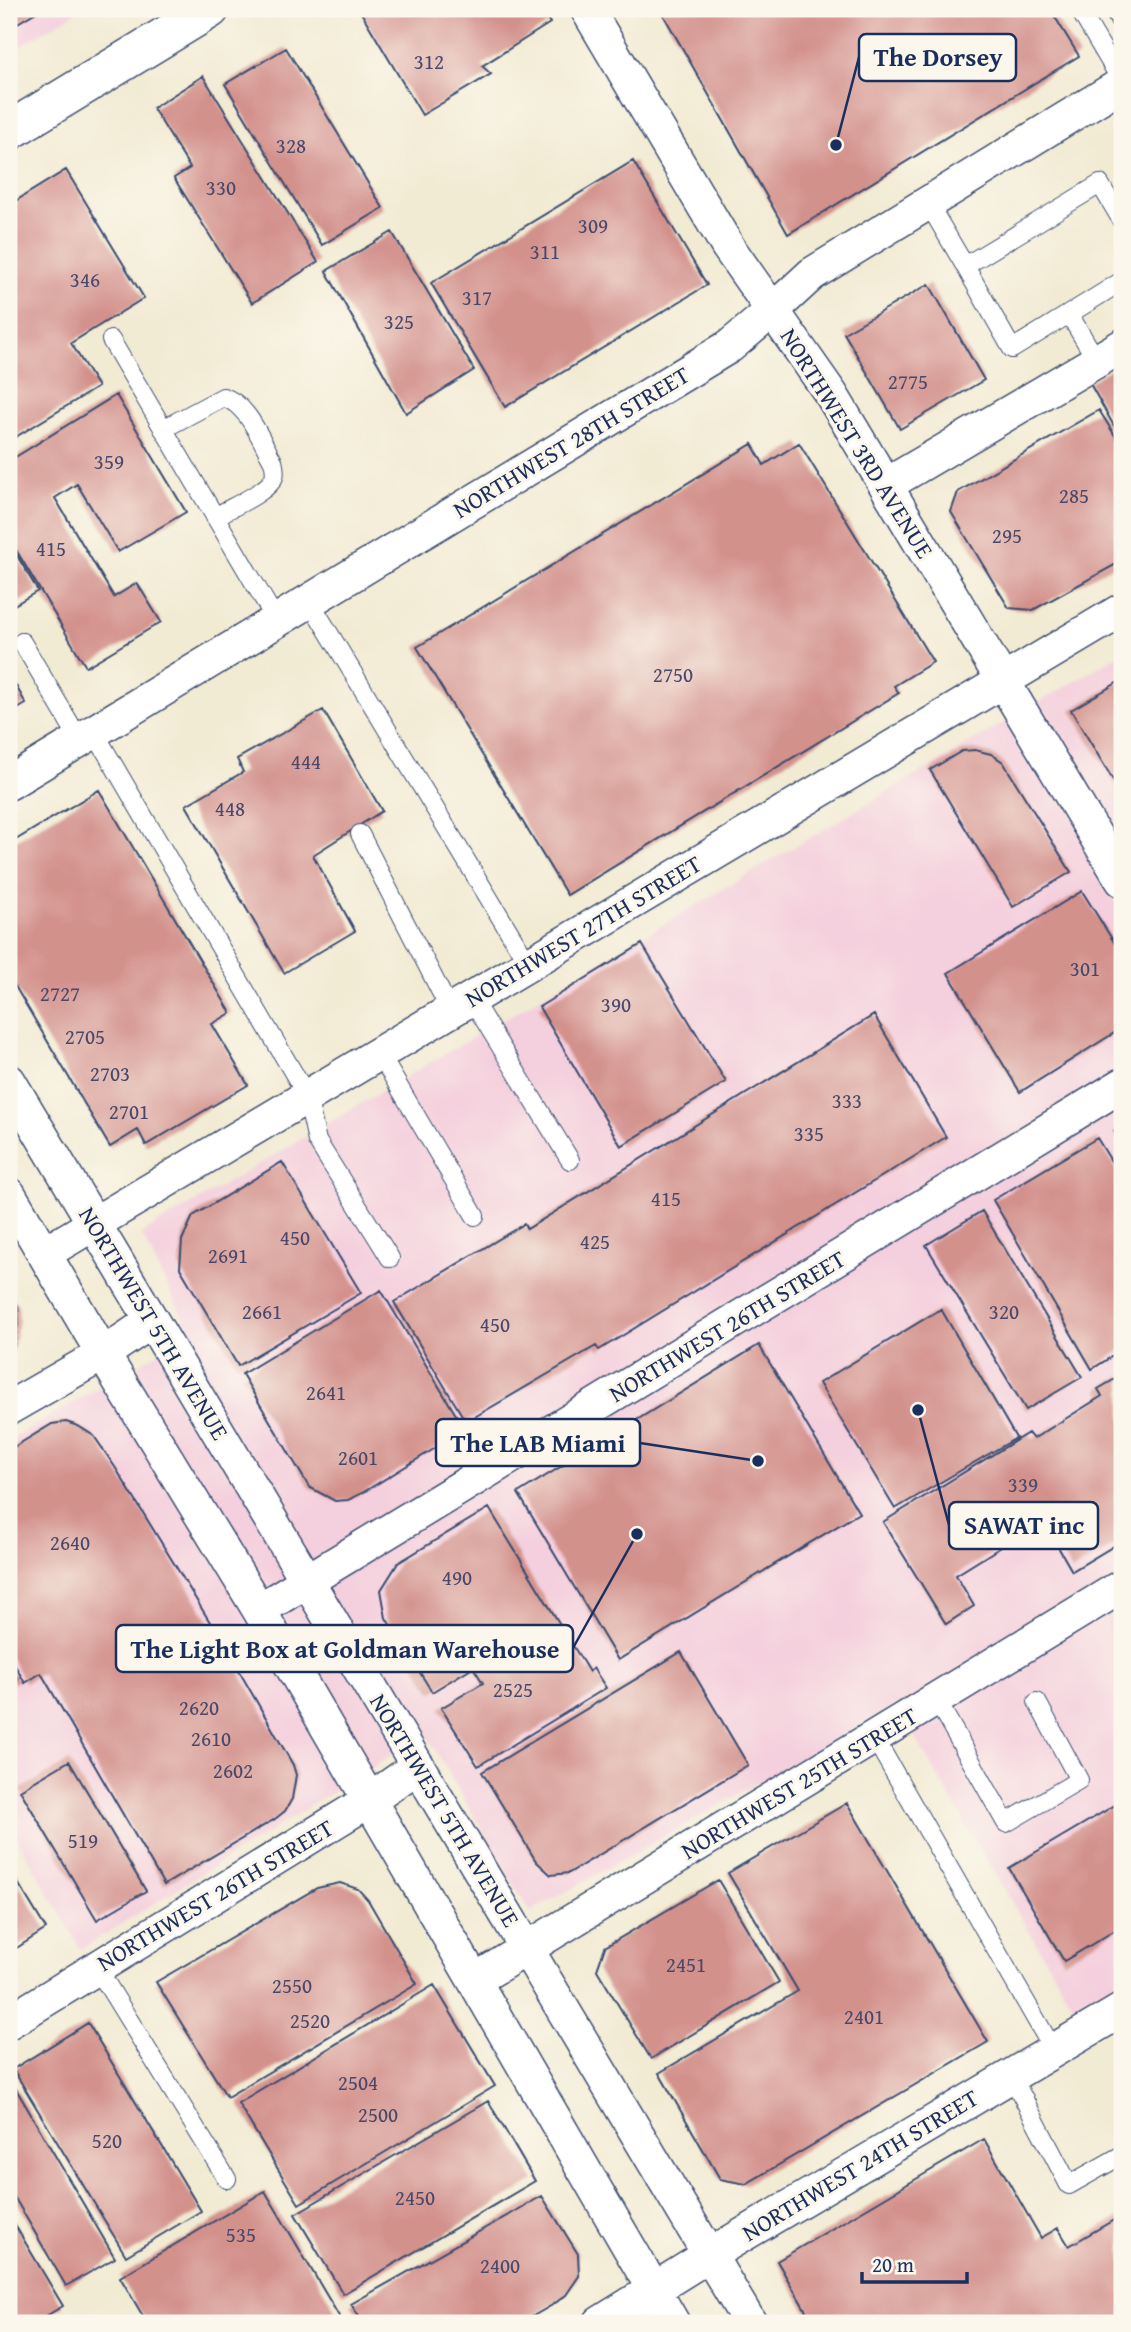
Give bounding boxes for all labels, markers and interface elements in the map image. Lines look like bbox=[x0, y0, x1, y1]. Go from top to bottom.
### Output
callout: The Dorsey bbox=[859, 34, 1016, 81]
text: The Dorsey bbox=[873, 37, 1003, 76]
house number: 312 bbox=[414, 46, 444, 77]
house number: 328 bbox=[276, 130, 306, 161]
house number: 330 bbox=[206, 172, 236, 203]
house number: 309 bbox=[578, 210, 608, 241]
house number: 311 bbox=[530, 236, 560, 267]
house number: 346 bbox=[70, 264, 100, 295]
house number: 317 bbox=[462, 282, 492, 313]
house number: 325 bbox=[384, 306, 414, 337]
street label: NORTHWEST 3RD AVENUE bbox=[772, 321, 942, 565]
street label: NORTHWEST 28TH STREET bbox=[446, 357, 696, 527]
house number: 2775 bbox=[888, 366, 928, 397]
house number: 359 bbox=[94, 446, 124, 477]
house number: 285 bbox=[1059, 480, 1089, 511]
house number: 295 bbox=[992, 520, 1022, 551]
house number: 415 bbox=[36, 533, 66, 564]
house number: 2750 bbox=[653, 659, 693, 690]
house number: 444 bbox=[291, 746, 321, 777]
house number: 448 bbox=[215, 793, 245, 824]
street label: NORTHWEST 27TH STREET bbox=[458, 846, 708, 1016]
house number: 301 bbox=[1070, 953, 1100, 984]
house number: 2727 bbox=[40, 978, 80, 1009]
house number: 390 bbox=[601, 989, 631, 1020]
house number: 2705 bbox=[65, 1021, 105, 1052]
house number: 2703 bbox=[90, 1058, 130, 1089]
house number: 333 bbox=[832, 1085, 862, 1116]
house number: 2701 bbox=[109, 1096, 149, 1127]
house number: 335 bbox=[794, 1118, 824, 1149]
house number: 415 bbox=[651, 1183, 681, 1214]
street label: NORTHWEST 5TH AVENUE bbox=[70, 1200, 238, 1446]
house number: 450 bbox=[280, 1222, 310, 1253]
house number: 425 bbox=[580, 1226, 610, 1257]
house number: 2691 bbox=[208, 1240, 248, 1271]
street label: NORTHWEST 26TH STREET bbox=[602, 1241, 852, 1411]
house number: 2661 bbox=[242, 1296, 282, 1327]
house number: 320 bbox=[989, 1296, 1019, 1327]
house number: 450 bbox=[480, 1309, 510, 1340]
house number: 2641 bbox=[306, 1377, 346, 1408]
callout: The LAB Miami bbox=[436, 1419, 640, 1466]
text: The LAB Miami bbox=[450, 1423, 626, 1462]
house number: 2601 bbox=[338, 1442, 378, 1473]
house number: 339 bbox=[1008, 1469, 1038, 1500]
callout: SAWAT inc bbox=[949, 1502, 1098, 1549]
text: SAWAT inc bbox=[964, 1505, 1084, 1544]
house number: 2640 bbox=[50, 1527, 90, 1558]
house number: 490 bbox=[442, 1562, 472, 1593]
callout: The Light Box at Goldman Warehouse bbox=[116, 1625, 573, 1672]
text: The Light Box at Goldman Warehouse bbox=[130, 1629, 560, 1668]
house number: 2525 bbox=[493, 1674, 533, 1705]
street label: NORTHWEST 5TH AVENUE bbox=[361, 1687, 529, 1933]
house number: 2620 bbox=[179, 1692, 219, 1723]
street label: NORTHWEST 25TH STREET bbox=[674, 1698, 924, 1868]
house number: 2610 bbox=[191, 1723, 231, 1754]
house number: 2602 bbox=[213, 1755, 253, 1786]
street label: NORTHWEST 26TH STREET bbox=[90, 1810, 340, 1980]
house number: 519 bbox=[68, 1825, 98, 1856]
house number: 2451 bbox=[666, 1949, 706, 1980]
house number: 2550 bbox=[272, 1970, 312, 2001]
house number: 2401 bbox=[844, 2001, 884, 2032]
house number: 2520 bbox=[290, 2005, 330, 2036]
house number: 2504 bbox=[338, 2067, 378, 2098]
street label: NORTHWEST 24TH STREET bbox=[735, 2080, 985, 2250]
house number: 2500 bbox=[358, 2099, 398, 2130]
house number: 520 bbox=[92, 2125, 122, 2156]
house number: 2450 bbox=[395, 2182, 435, 2213]
house number: 535 bbox=[226, 2219, 256, 2250]
scale bar bbox=[862, 2241, 967, 2285]
text: 20 m bbox=[872, 2249, 914, 2280]
house number: 2400 bbox=[480, 2250, 520, 2281]

